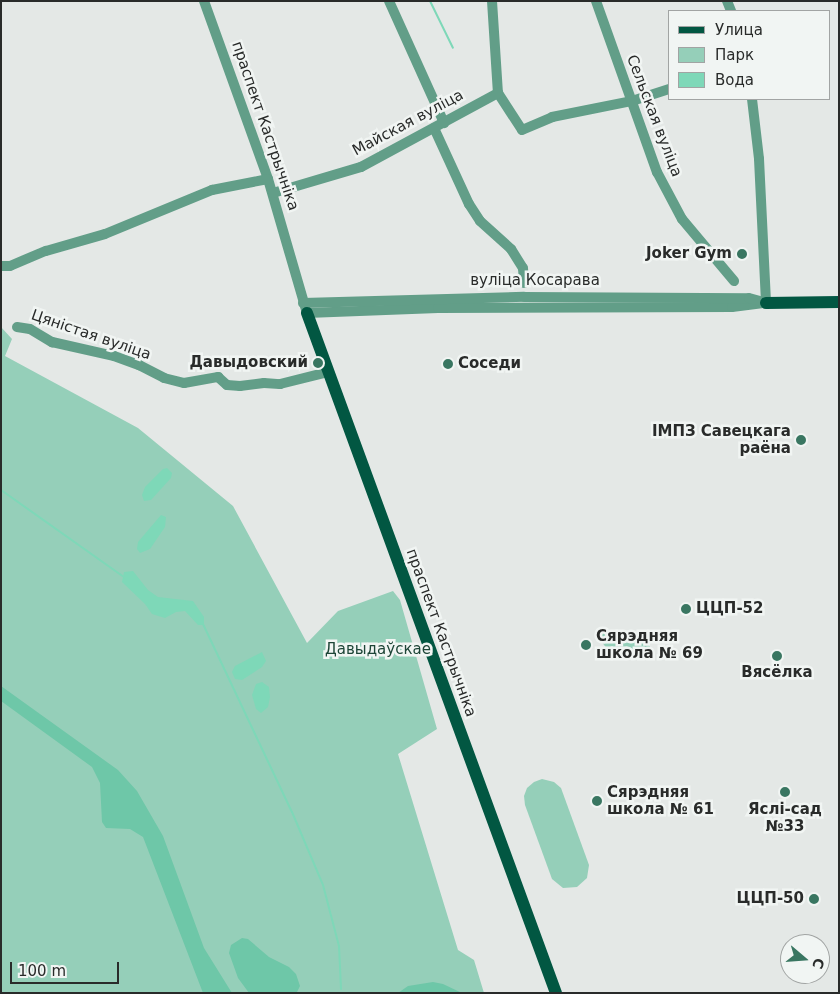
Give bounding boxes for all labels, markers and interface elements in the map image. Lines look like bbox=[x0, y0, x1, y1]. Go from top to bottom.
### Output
legend bbox=[668, 10, 830, 100]
text: Улица bbox=[715, 21, 763, 39]
street label: праспект Кастрычніка bbox=[228, 39, 302, 213]
text: Парк bbox=[715, 46, 754, 64]
street label: Сельская вуліца bbox=[622, 52, 686, 180]
text: Вода bbox=[715, 71, 754, 89]
street label: Майская вуліца bbox=[349, 86, 467, 160]
place label: Joker Gym bbox=[646, 245, 732, 263]
marker: Joker Gym bbox=[736, 248, 748, 260]
street label: вуліца Косарава bbox=[470, 272, 600, 290]
street label: Цяністая вуліца bbox=[29, 306, 153, 364]
place label: Давыдовский bbox=[189, 354, 308, 372]
place label: Соседи bbox=[458, 355, 521, 373]
marker: Давыдовский bbox=[312, 357, 324, 369]
marker: Соседи bbox=[442, 358, 454, 370]
place label: ІМПЗ Савецкага раёна bbox=[652, 422, 791, 457]
marker: ІМПЗ Савецкага раёна bbox=[795, 434, 807, 446]
street label: праспект Кастрычніка bbox=[402, 546, 480, 720]
place label: ЦЦП-52 bbox=[696, 600, 763, 618]
marker: ЦЦП-52 bbox=[680, 603, 692, 615]
place label: Сярэдняя школа № 69 bbox=[596, 627, 703, 662]
marker: Сярэдняя школа № 69 bbox=[580, 639, 592, 651]
park label: Давыдаўскае bbox=[325, 641, 431, 659]
marker: Вясёлка bbox=[771, 650, 783, 662]
place label: Вясёлка bbox=[741, 664, 813, 682]
place label: Сярэдняя школа № 61 bbox=[607, 783, 714, 818]
marker: Яслі-сад №33 bbox=[779, 786, 791, 798]
marker: Сярэдняя школа № 61 bbox=[591, 795, 603, 807]
place label: Яслі-сад №33 bbox=[748, 800, 822, 835]
place label: ЦЦП-50 bbox=[737, 890, 804, 908]
marker: ЦЦП-50 bbox=[808, 893, 820, 905]
north arrow bbox=[780, 934, 830, 984]
scale bar bbox=[12, 952, 121, 984]
text: С bbox=[809, 956, 828, 971]
text: 100 m bbox=[18, 962, 66, 980]

